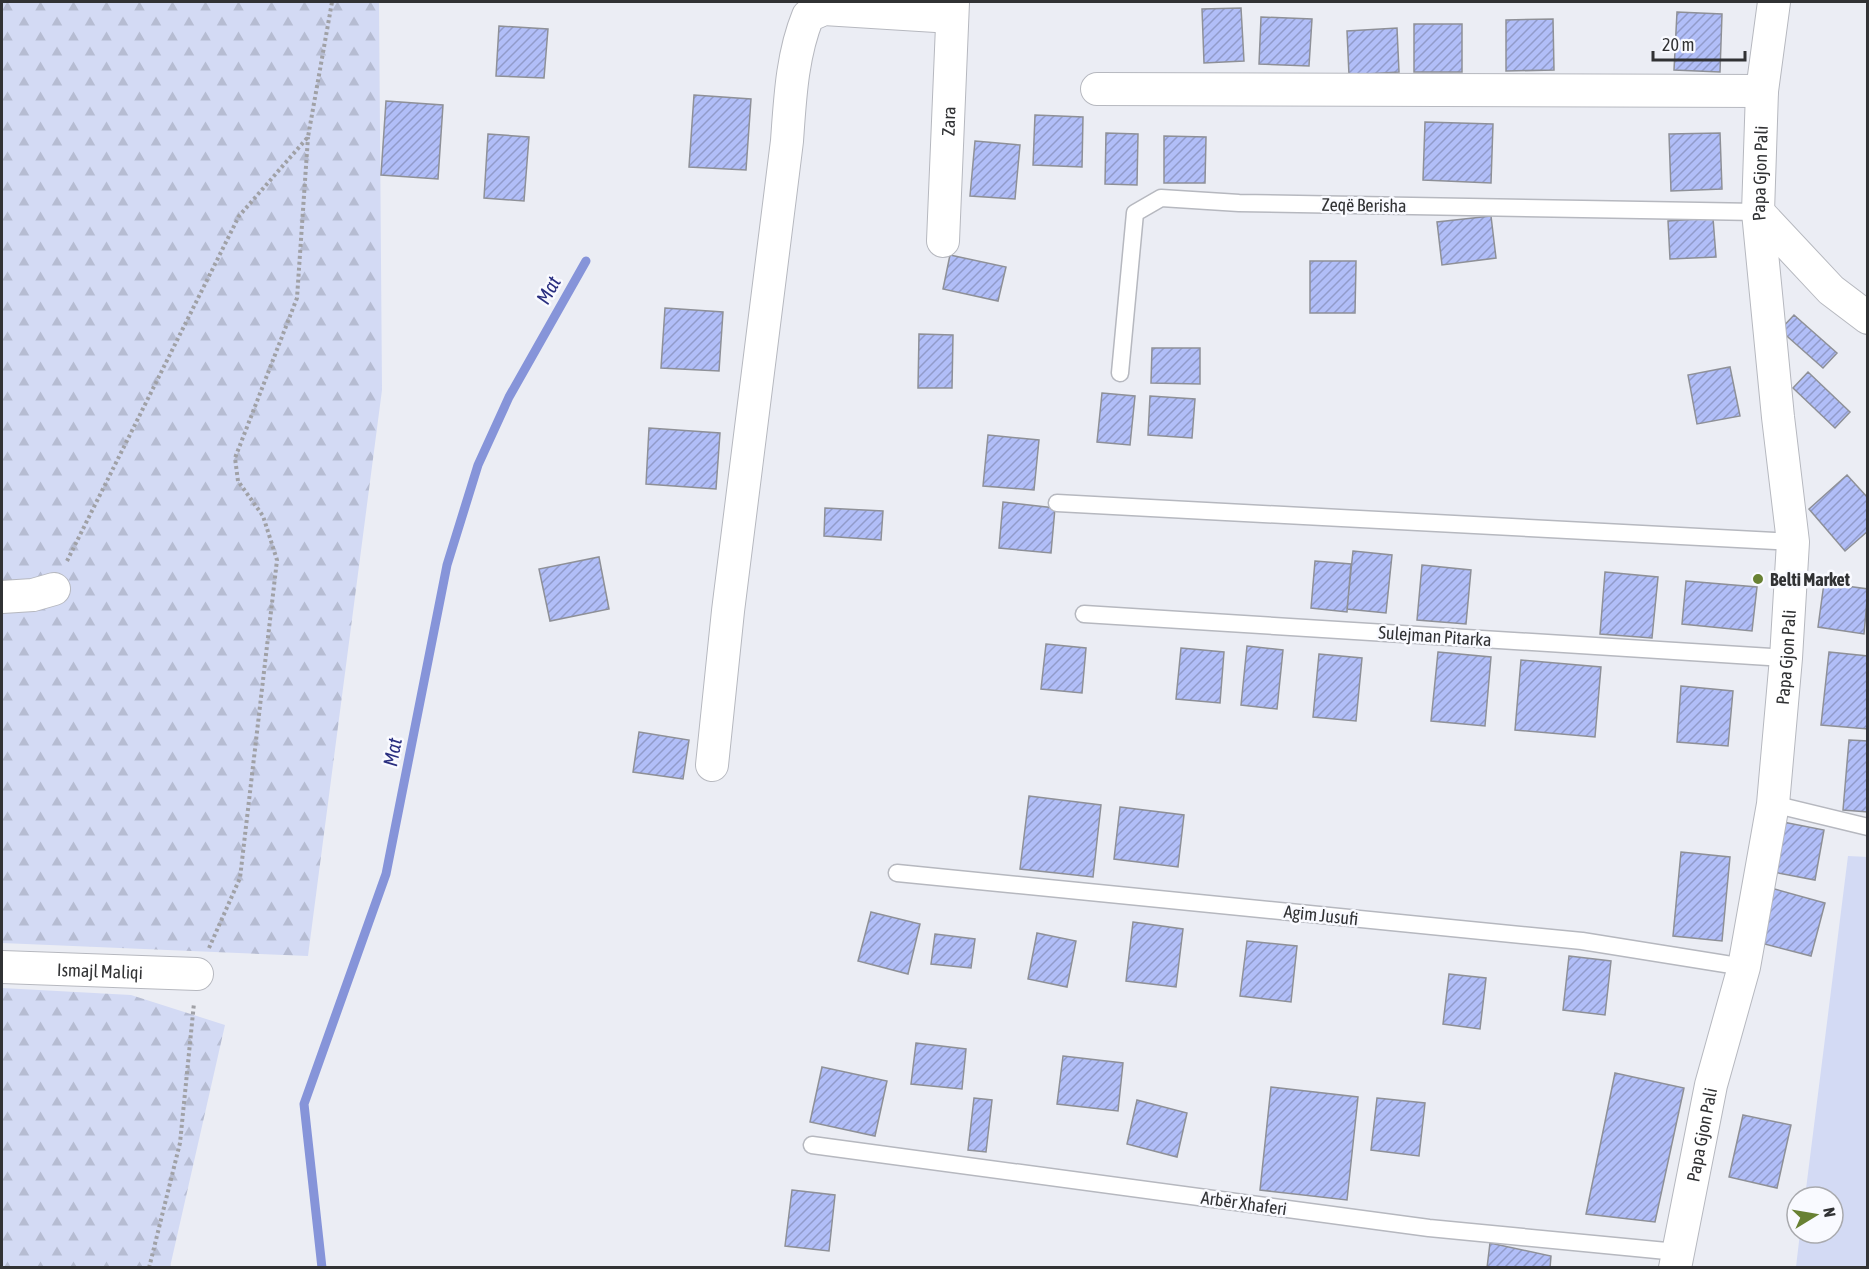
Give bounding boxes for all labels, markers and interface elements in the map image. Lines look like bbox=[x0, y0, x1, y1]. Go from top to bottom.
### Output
scale bar bbox=[1653, 24, 1744, 62]
text: 20 m bbox=[1662, 34, 1694, 55]
street label: Zara bbox=[937, 106, 959, 136]
street label: Papa Gjon Pali bbox=[1747, 125, 1771, 222]
street label: Zeqë Berisha bbox=[1321, 194, 1407, 216]
water label: Mat bbox=[531, 272, 565, 308]
place label: Belti Market bbox=[1770, 569, 1851, 590]
marker: Belti Market bbox=[1751, 572, 1765, 586]
street label: Papa Gjon Pali bbox=[1771, 609, 1799, 706]
street label: Sulejman Pitarka bbox=[1378, 622, 1492, 650]
water label: Mat bbox=[378, 736, 406, 768]
street label: Agim Jusufi bbox=[1283, 901, 1359, 929]
street label: Ismajl Maliqi bbox=[57, 958, 143, 983]
street label: Papa Gjon Pali bbox=[1682, 1086, 1721, 1183]
north arrow bbox=[1785, 1185, 1845, 1245]
street label: Arbër Xhaferi bbox=[1200, 1187, 1288, 1219]
text: N bbox=[1820, 1206, 1839, 1218]

